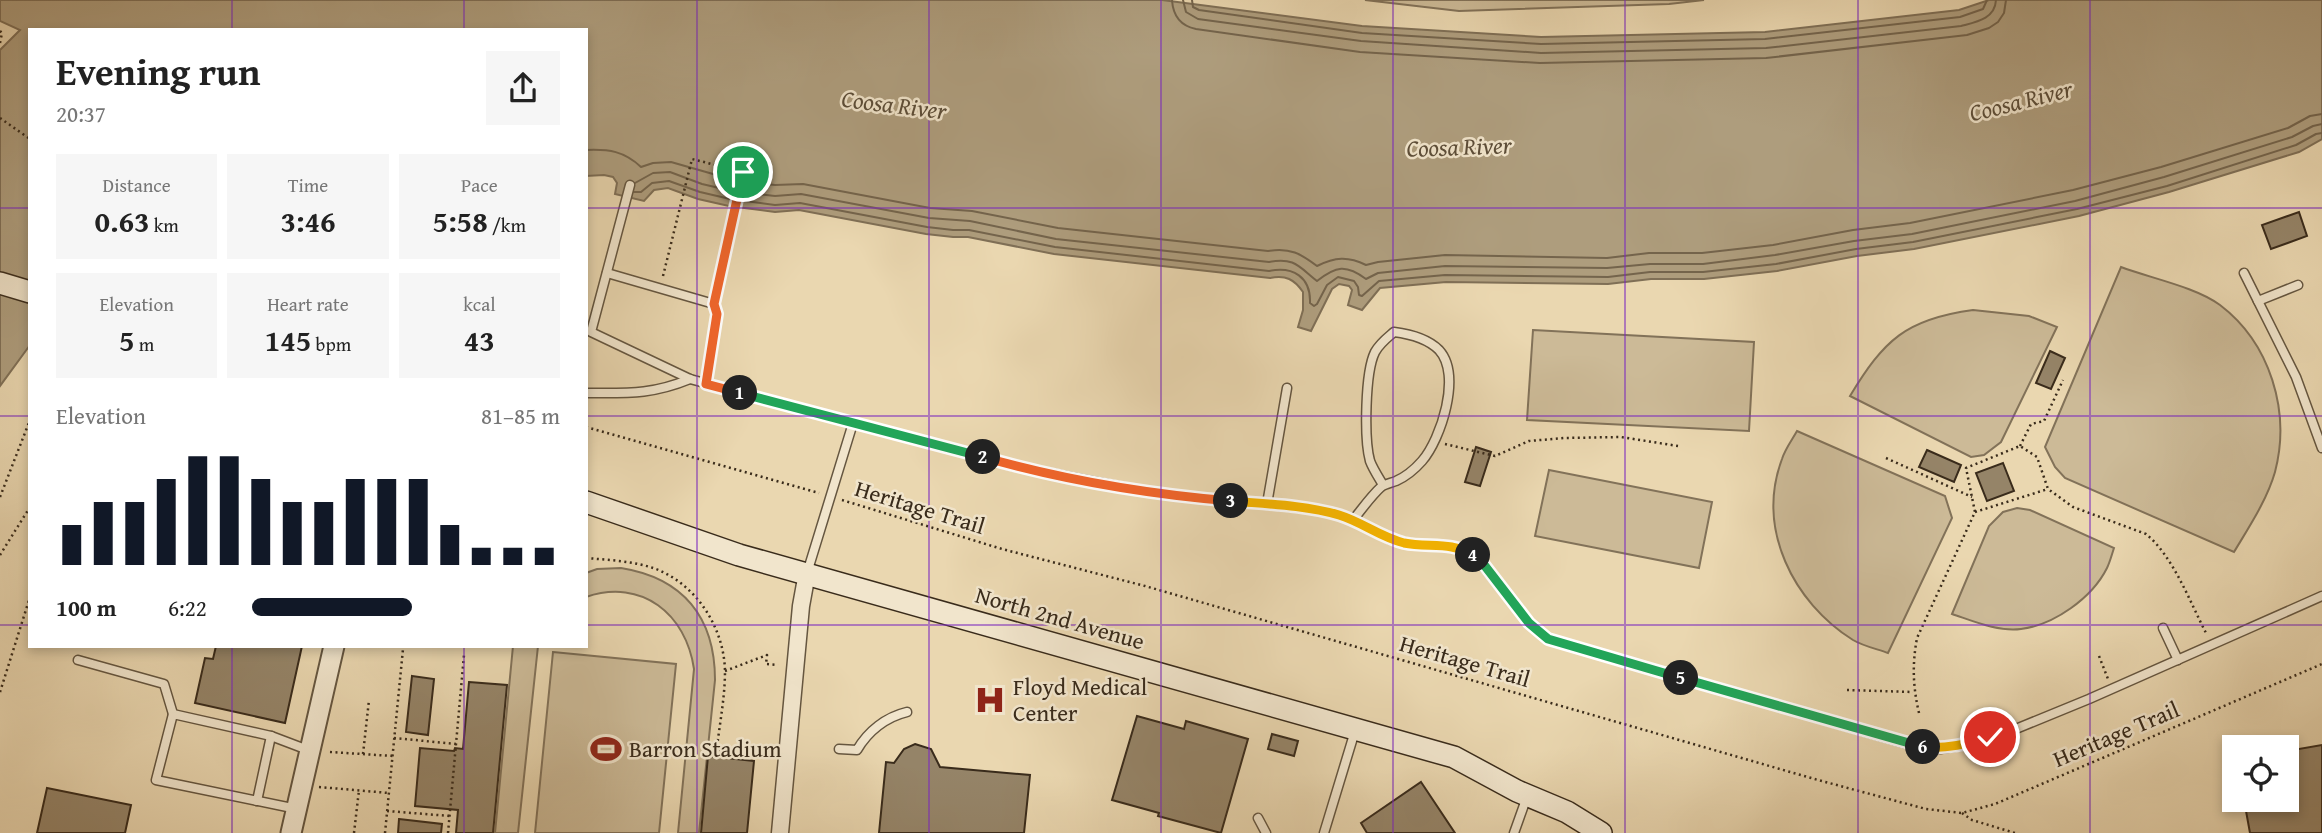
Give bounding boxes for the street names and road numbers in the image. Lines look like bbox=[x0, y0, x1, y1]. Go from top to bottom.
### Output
street label: Heritage Trail bbox=[851, 471, 989, 542]
street label: North 2nd Avenue bbox=[972, 578, 1148, 657]
street label: Heritage Trail bbox=[1396, 626, 1534, 695]
street label: Heritage Trail bbox=[2048, 692, 2184, 775]

